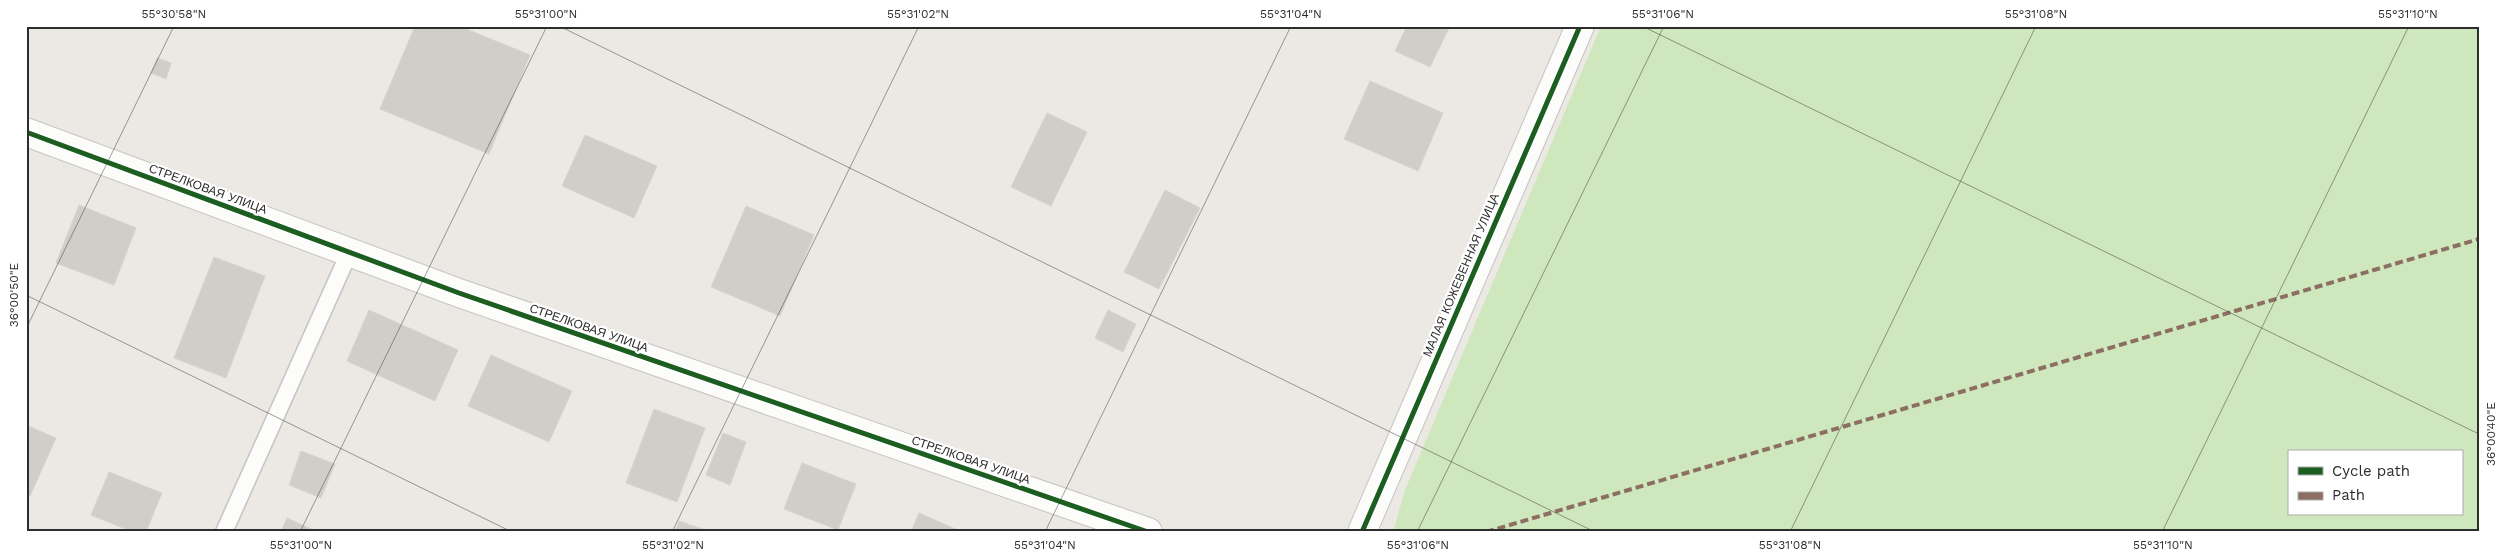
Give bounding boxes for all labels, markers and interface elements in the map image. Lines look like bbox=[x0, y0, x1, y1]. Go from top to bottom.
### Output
text: 55°30'58"N bbox=[142, 7, 206, 21]
text: 55°31'00"N bbox=[515, 7, 577, 21]
text: 55°31'02"N bbox=[887, 7, 949, 21]
text: 55°31'04"N bbox=[1260, 7, 1322, 21]
text: 55°31'06"N bbox=[1632, 7, 1694, 21]
text: 55°31'08"N bbox=[2005, 7, 2067, 21]
text: 55°31'10"N bbox=[2378, 7, 2438, 21]
street label: СТРЕЛКОВАЯ УЛИЦА bbox=[147, 161, 269, 217]
street label: МАЛАЯ КОЖЕВЕННАЯ УЛИЦА bbox=[1420, 191, 1502, 359]
text: 36°00'50"E bbox=[7, 262, 21, 327]
street label: СТРЕЛКОВАЯ УЛИЦА bbox=[528, 301, 650, 355]
text: 36°00'40"E bbox=[2484, 402, 2498, 466]
street label: СТРЕЛКОВАЯ УЛИЦА bbox=[910, 433, 1032, 487]
legend bbox=[2288, 450, 2462, 516]
text: Cycle path bbox=[2332, 462, 2410, 480]
text: Path bbox=[2332, 486, 2365, 504]
text: 55°31'00"N bbox=[270, 538, 332, 552]
text: 55°31'02"N bbox=[642, 538, 704, 552]
text: 55°31'04"N bbox=[1014, 538, 1076, 552]
text: 55°31'06"N bbox=[1387, 538, 1449, 552]
text: 55°31'08"N bbox=[1759, 538, 1821, 552]
text: 55°31'10"N bbox=[2133, 538, 2193, 552]

